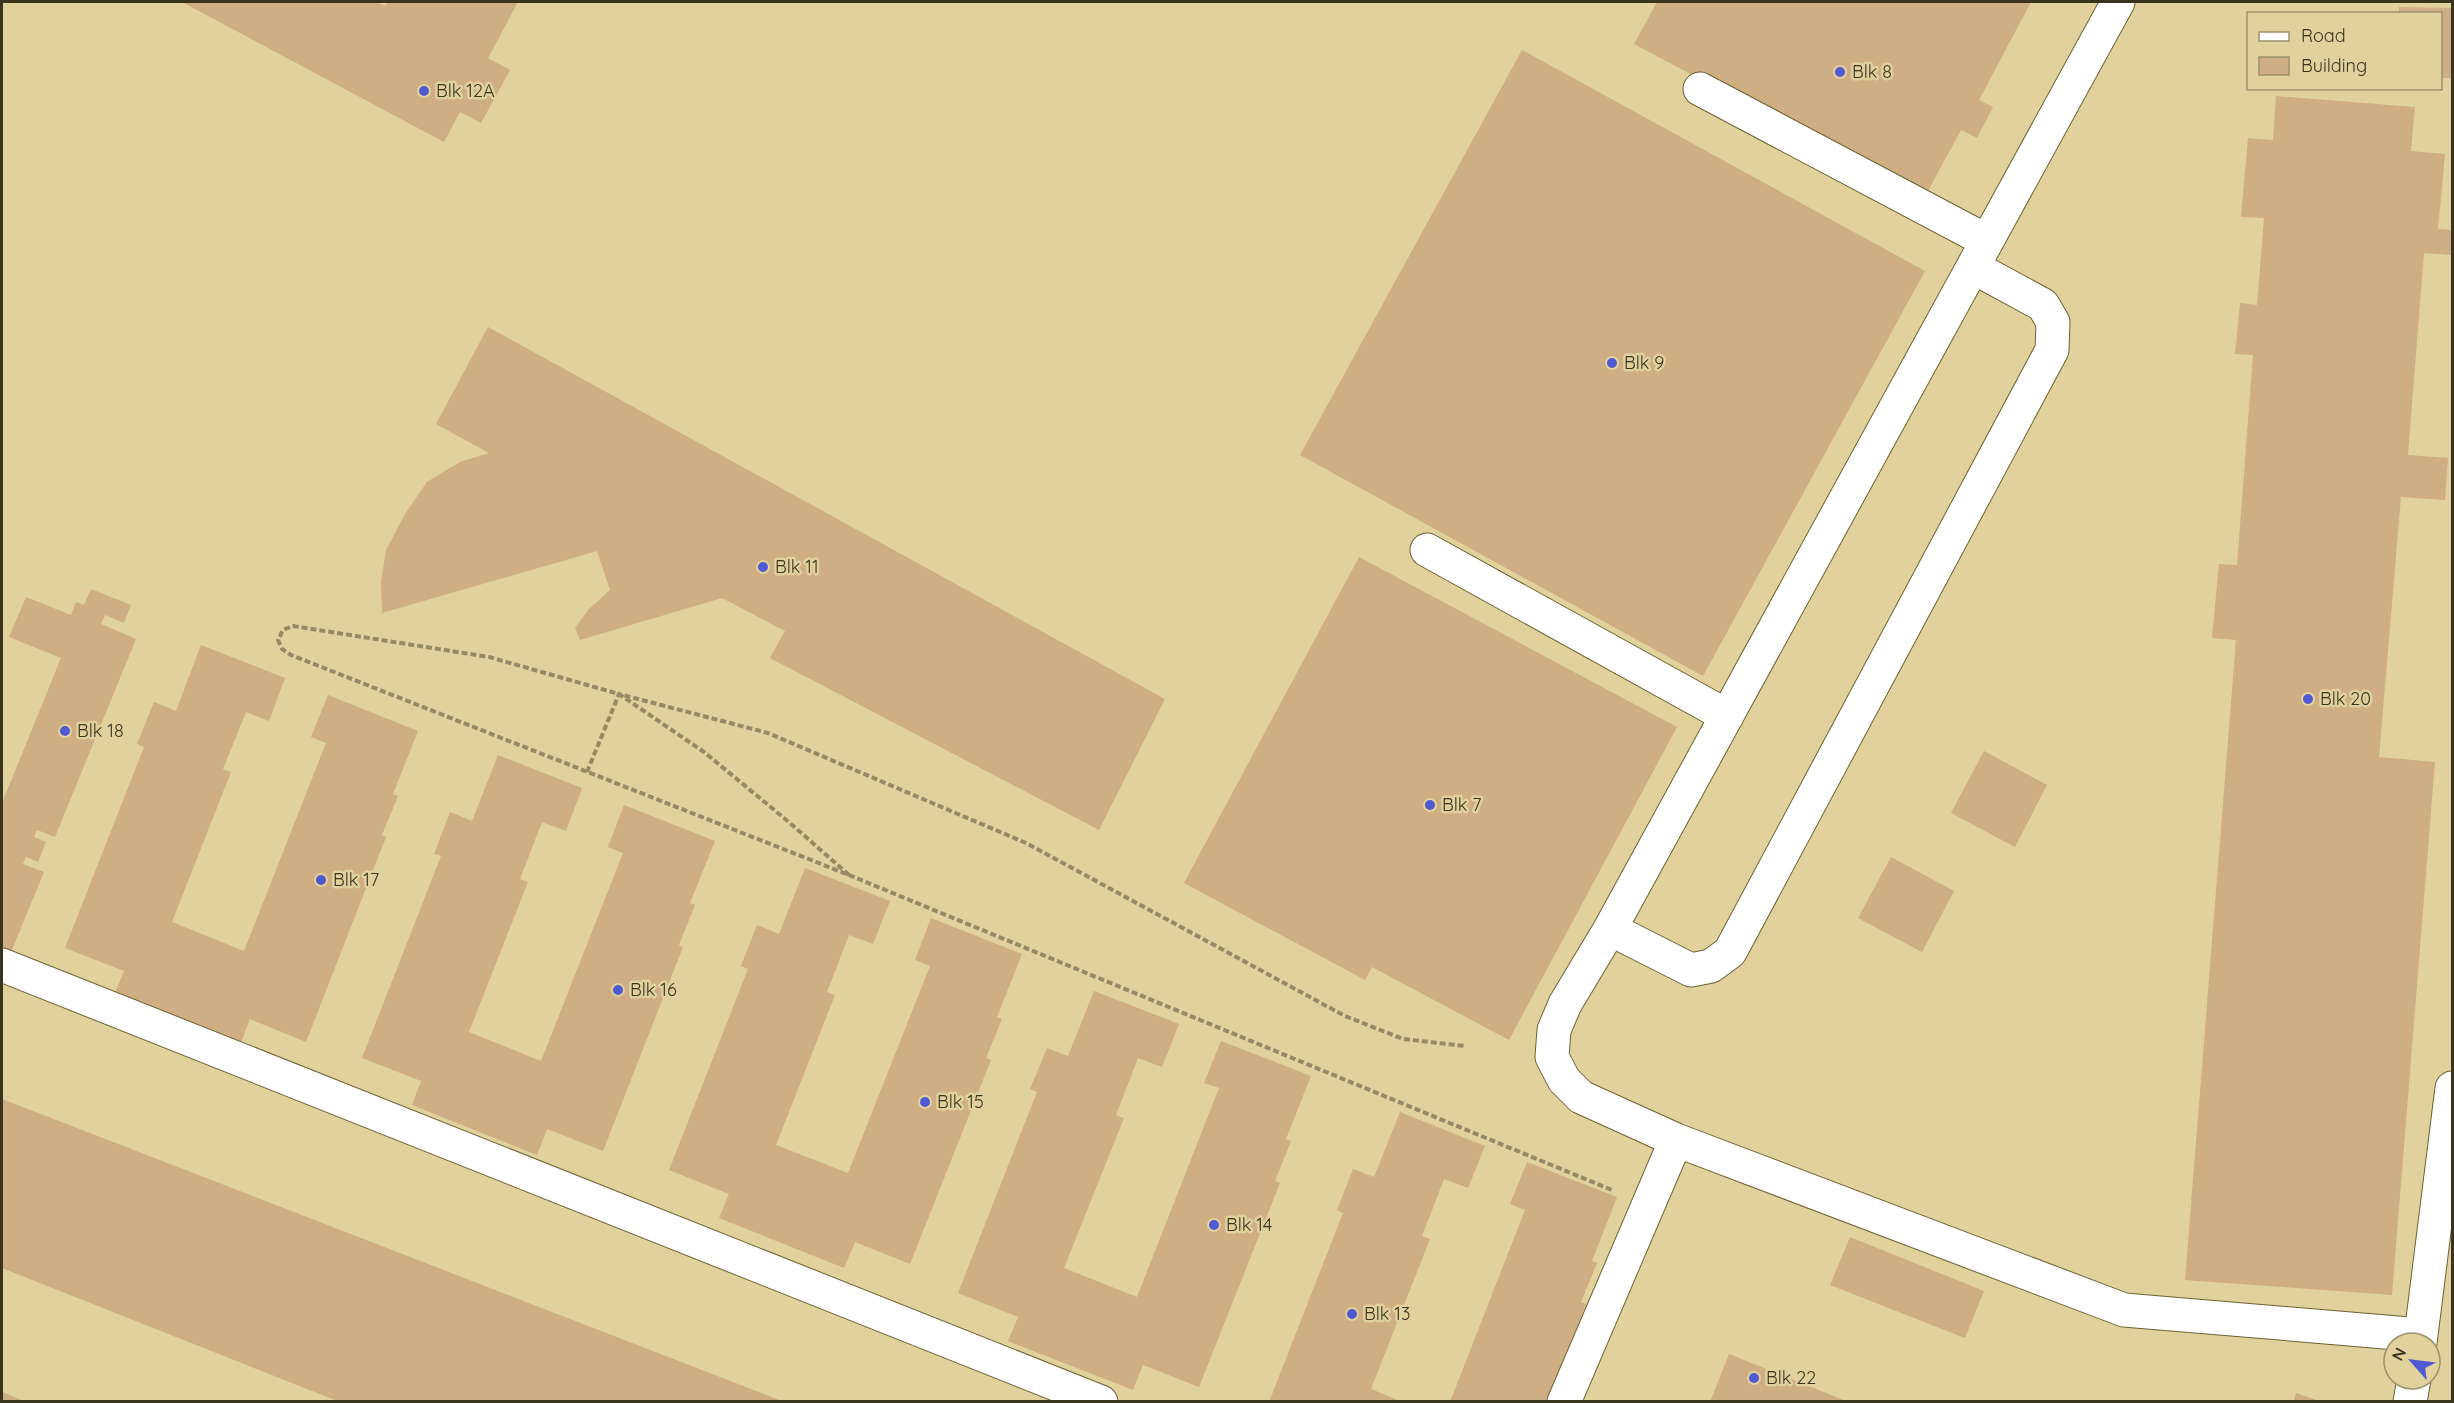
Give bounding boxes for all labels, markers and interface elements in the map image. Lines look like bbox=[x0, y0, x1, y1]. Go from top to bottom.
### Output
legend bbox=[2247, 12, 2442, 90]
text: Road bbox=[2301, 24, 2346, 47]
text: Building bbox=[2301, 54, 2367, 77]
place label: Blk 8 bbox=[1852, 60, 1892, 83]
marker: Blk 8 bbox=[1833, 65, 1847, 79]
place label: Blk 12A bbox=[436, 79, 495, 102]
marker: Blk 12A bbox=[417, 84, 431, 98]
place label: Blk 9 bbox=[1624, 351, 1664, 374]
marker: Blk 9 bbox=[1605, 356, 1619, 370]
place label: Blk 11 bbox=[775, 555, 819, 578]
marker: Blk 11 bbox=[756, 560, 770, 574]
place label: Blk 20 bbox=[2320, 687, 2371, 710]
marker: Blk 20 bbox=[2301, 692, 2315, 706]
place label: Blk 18 bbox=[77, 719, 124, 742]
marker: Blk 18 bbox=[58, 724, 72, 738]
place label: Blk 7 bbox=[1442, 793, 1482, 816]
marker: Blk 7 bbox=[1423, 798, 1437, 812]
place label: Blk 17 bbox=[333, 868, 379, 891]
marker: Blk 17 bbox=[314, 873, 328, 887]
place label: Blk 16 bbox=[630, 978, 677, 1001]
marker: Blk 16 bbox=[611, 983, 625, 997]
place label: Blk 15 bbox=[937, 1090, 984, 1113]
marker: Blk 15 bbox=[918, 1095, 932, 1109]
place label: Blk 14 bbox=[1226, 1213, 1272, 1236]
marker: Blk 14 bbox=[1207, 1218, 1221, 1232]
place label: Blk 13 bbox=[1364, 1302, 1410, 1325]
marker: Blk 13 bbox=[1345, 1307, 1359, 1321]
north arrow bbox=[2382, 1331, 2442, 1391]
text: N bbox=[2387, 1344, 2410, 1364]
place label: Blk 22 bbox=[1766, 1366, 1816, 1389]
marker: Blk 22 bbox=[1747, 1371, 1761, 1385]

